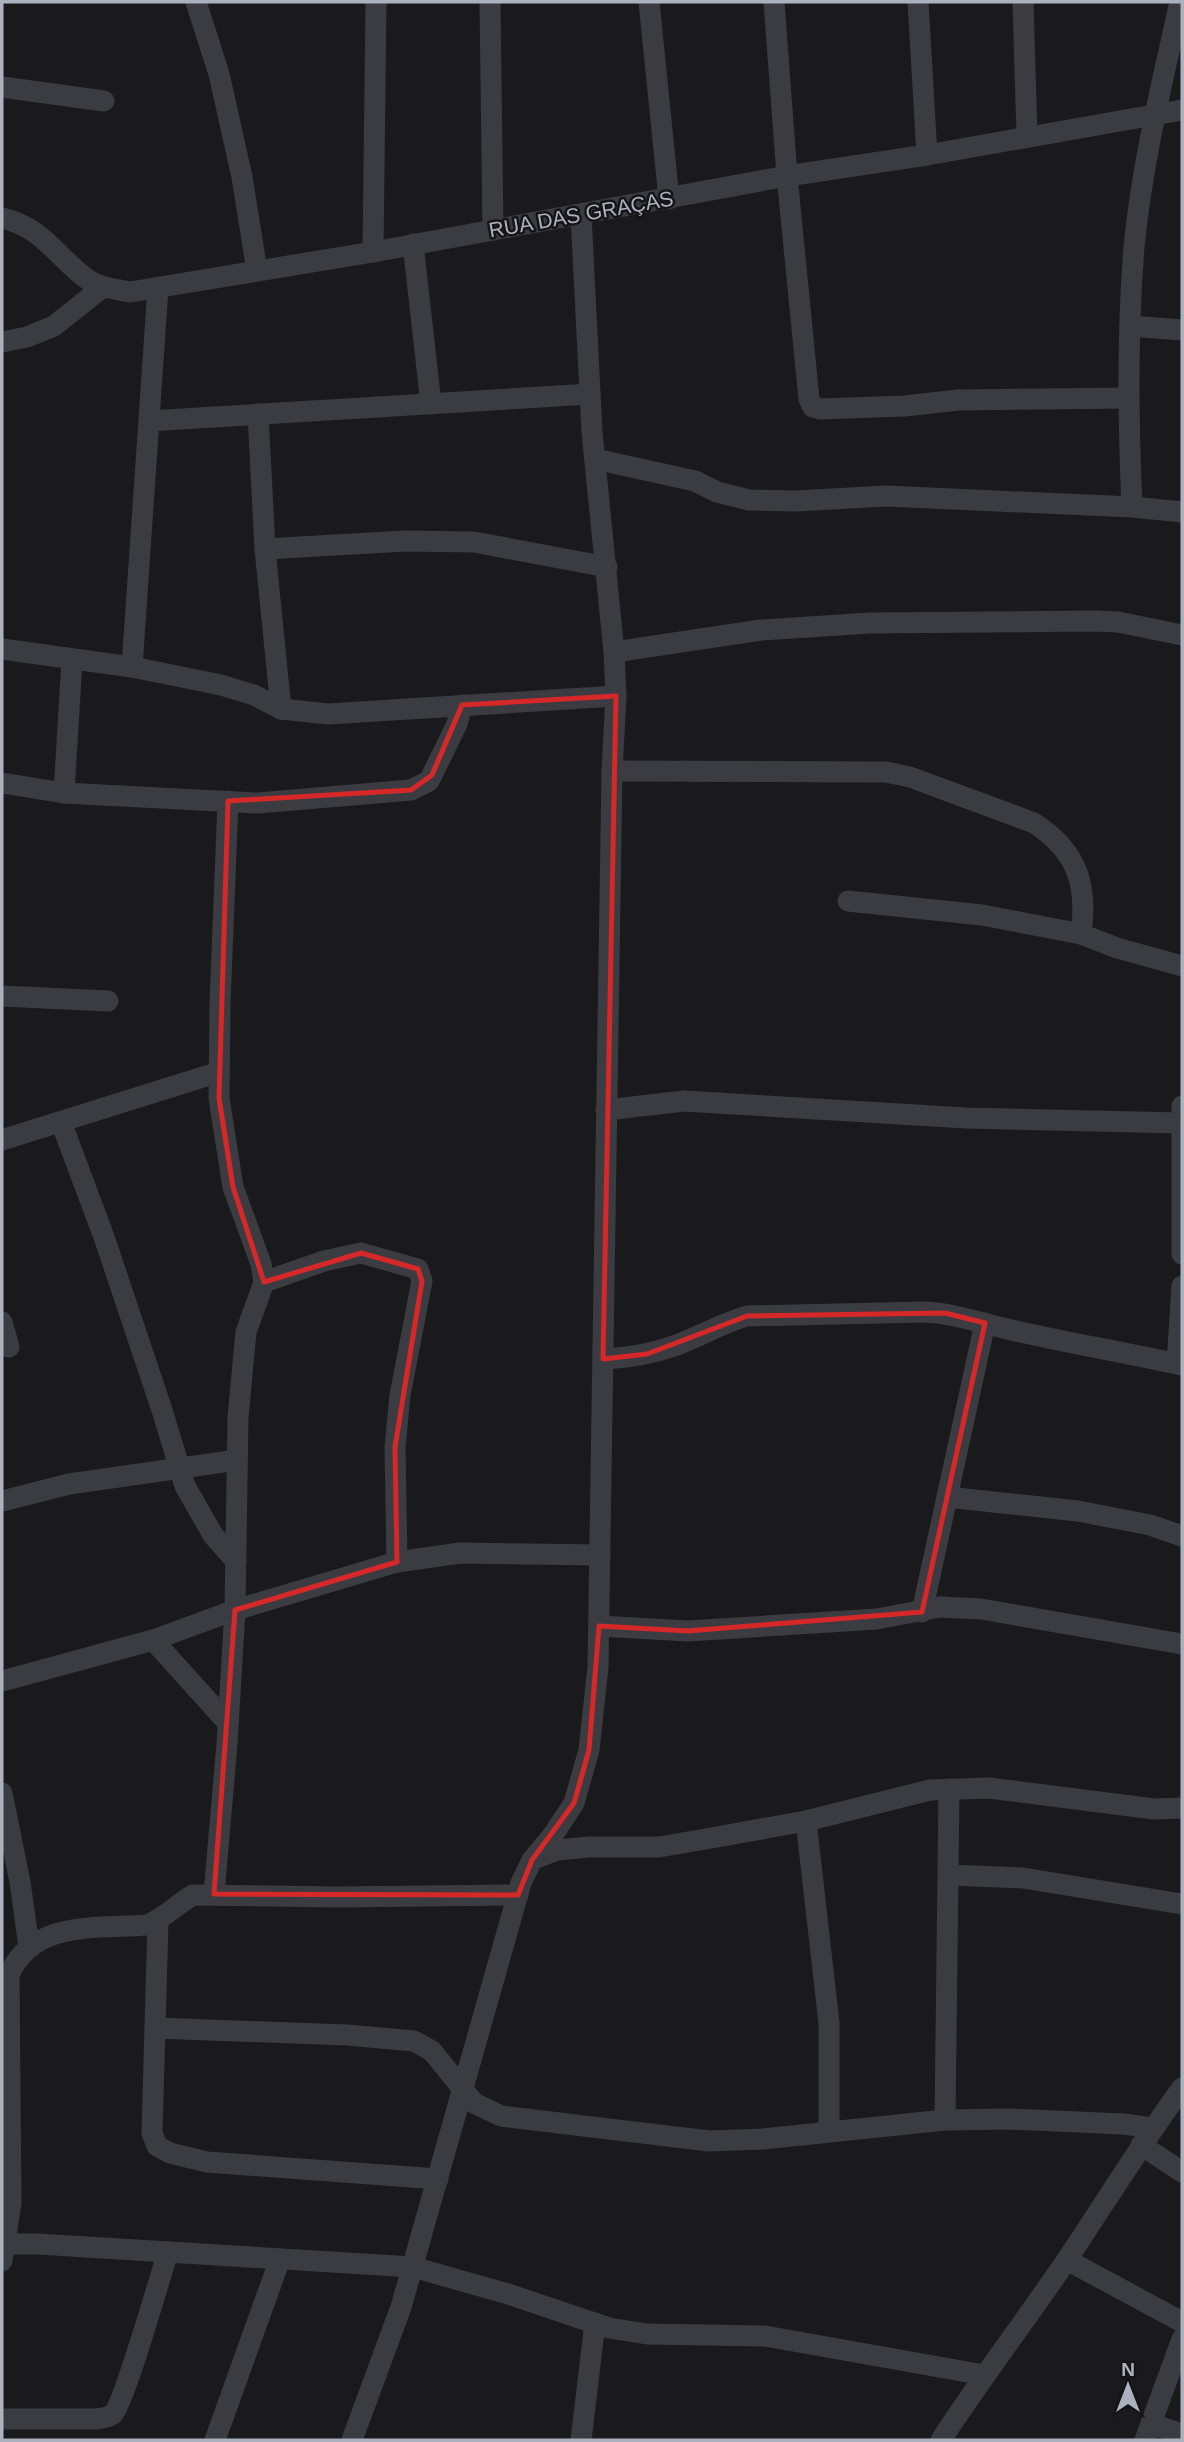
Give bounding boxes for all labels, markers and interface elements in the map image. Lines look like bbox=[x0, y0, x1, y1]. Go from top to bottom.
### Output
street label: RUA DAS GRAÇAS bbox=[487, 186, 675, 242]
north arrow bbox=[1093, 2351, 1163, 2421]
text: N bbox=[1121, 2359, 1135, 2380]

